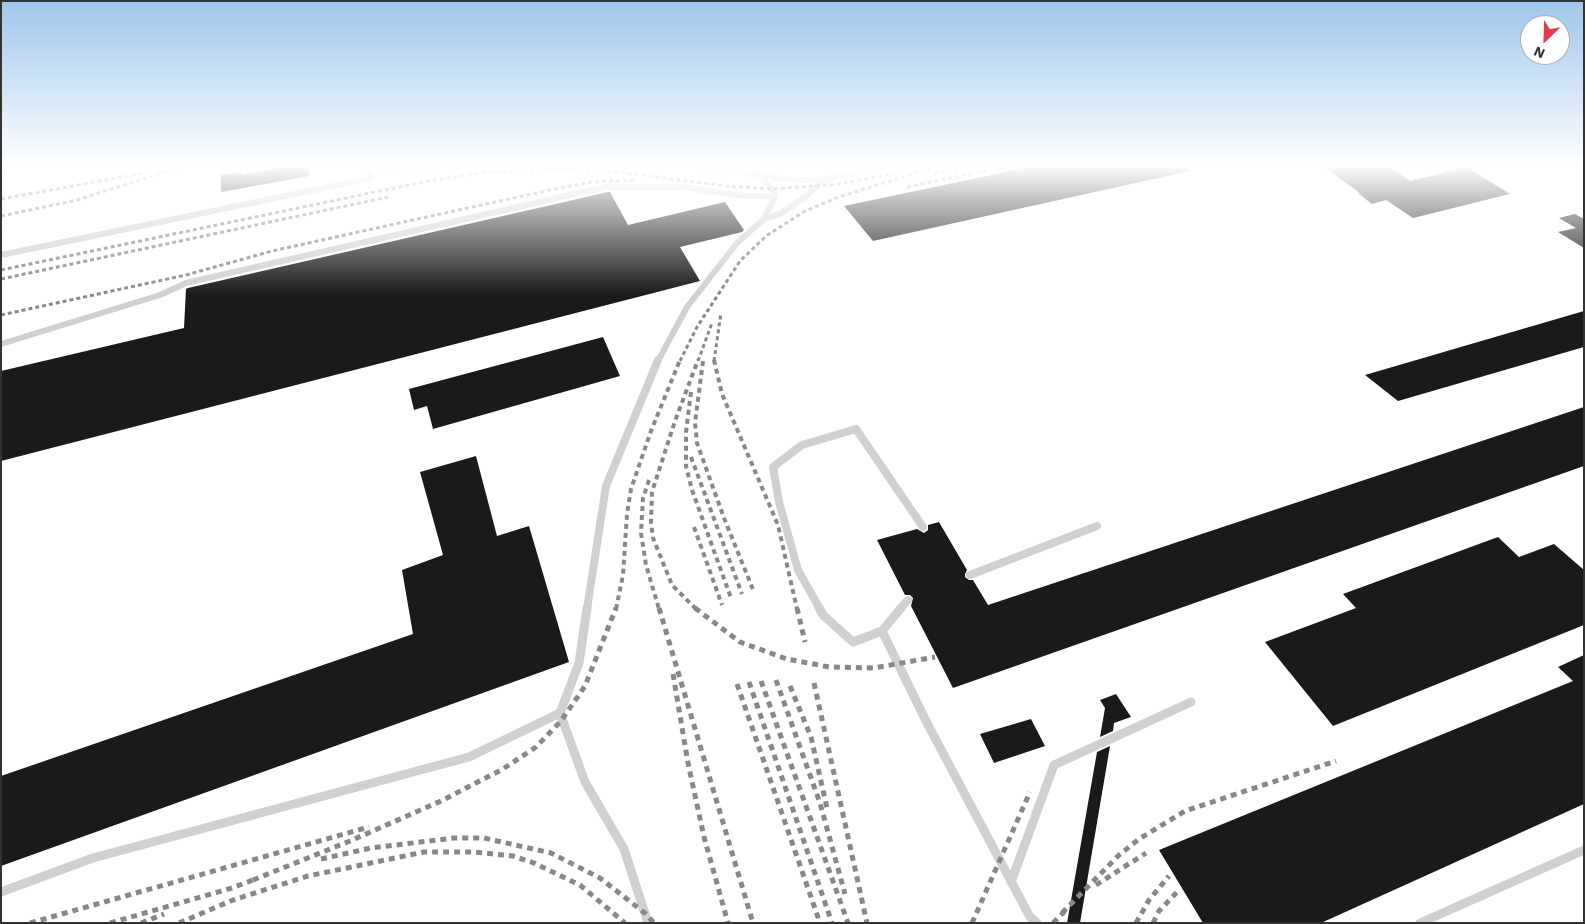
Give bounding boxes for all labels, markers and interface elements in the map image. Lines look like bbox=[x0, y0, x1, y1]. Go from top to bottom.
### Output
north arrow bbox=[1520, 15, 1570, 65]
text: N bbox=[1531, 43, 1547, 62]

